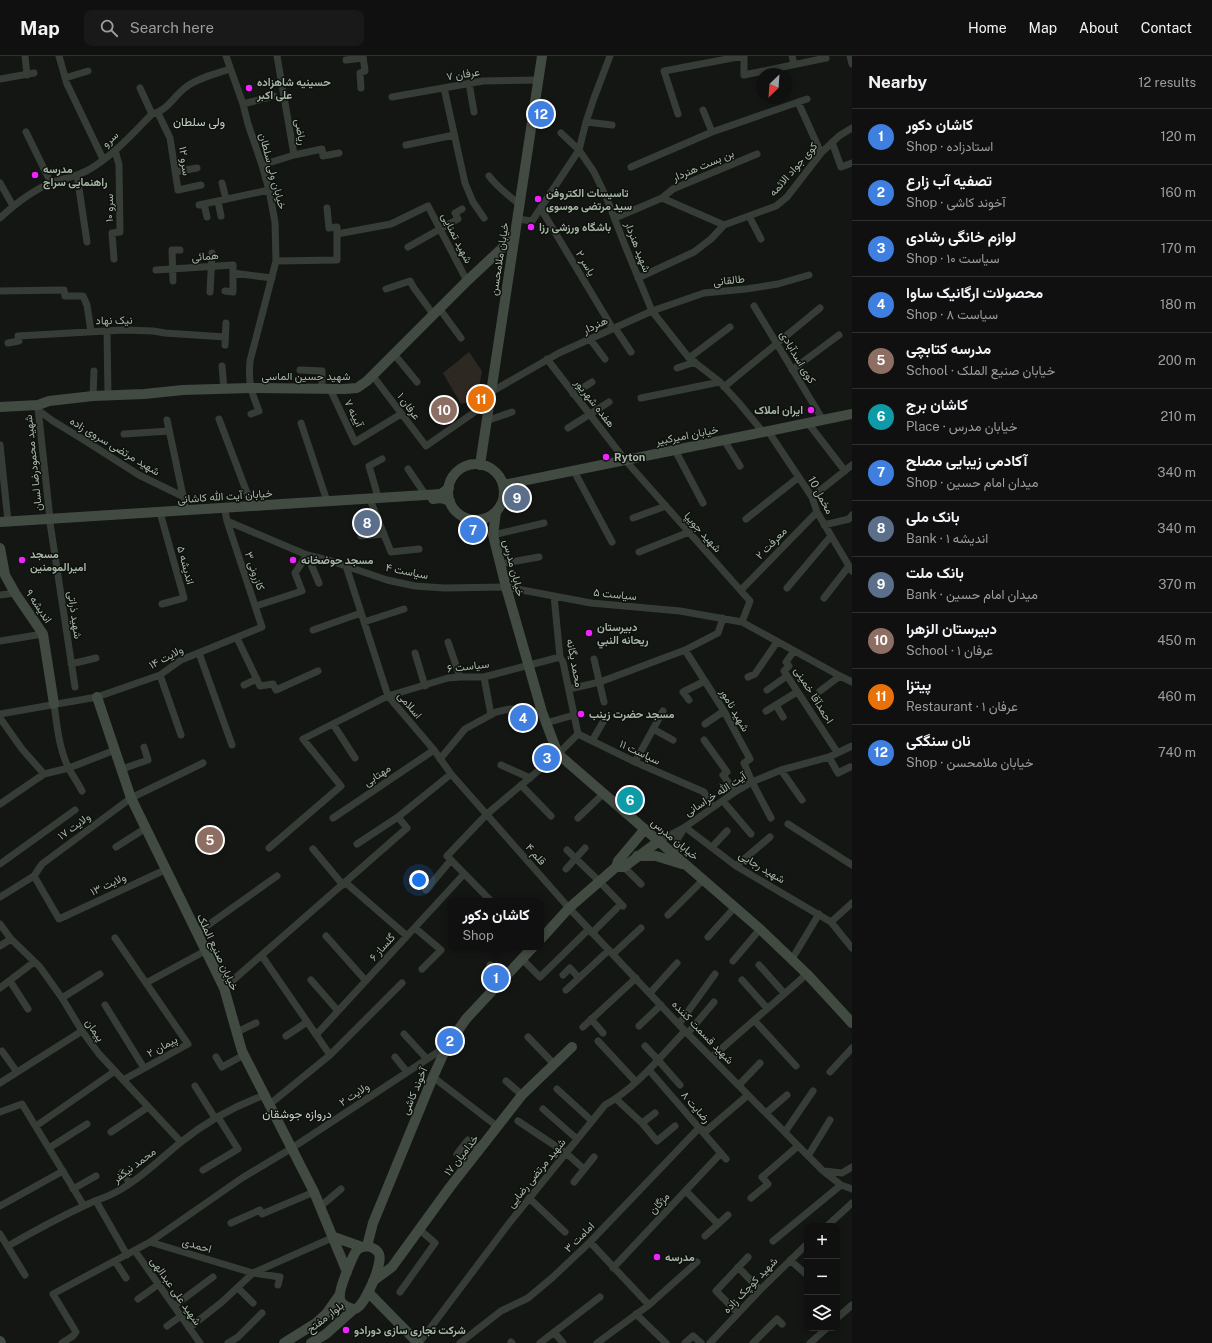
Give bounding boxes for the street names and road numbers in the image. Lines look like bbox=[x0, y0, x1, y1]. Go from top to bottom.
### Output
street label: عرفان ۷ bbox=[445, 65, 481, 84]
street label: ریاضی bbox=[292, 118, 309, 146]
street label: سرو bbox=[99, 128, 121, 150]
street label: خیابان ولی سلطان bbox=[256, 132, 289, 211]
street label: کوی جواد الائمه bbox=[766, 140, 820, 199]
street label: سرو ۱۲ bbox=[176, 146, 193, 177]
street label: بن بست هنردار bbox=[670, 147, 736, 185]
street label: سرو ۱۰ bbox=[103, 194, 116, 222]
street label: شهید تمنایی bbox=[438, 211, 475, 266]
street label: شهید هنردار bbox=[622, 219, 653, 275]
street label: خیابان ملامحسن bbox=[487, 222, 512, 296]
street label: یاسر ۲ bbox=[573, 248, 598, 278]
street label: همائی bbox=[191, 249, 219, 264]
street label: طالقانی bbox=[713, 272, 746, 289]
street label: نیک نهاد bbox=[95, 314, 133, 327]
street label: هنردار bbox=[580, 314, 610, 337]
street label: کوی اسدآبادی bbox=[777, 329, 818, 386]
street label: شهید حسین الماسی bbox=[261, 370, 351, 383]
street label: هفده شهریور bbox=[571, 376, 618, 430]
street label: عرفان ۱ bbox=[394, 390, 423, 423]
street label: آیینه ۷ bbox=[341, 397, 366, 430]
street label: شهید محمودرضا لسان bbox=[22, 414, 45, 512]
street label: شهید مرتضی سروی زاده bbox=[67, 414, 162, 479]
street label: خیابان امیرکبیر bbox=[654, 423, 720, 448]
street label: مخمل 10 bbox=[805, 474, 836, 516]
street label: خیابان آیت الله کاشانی bbox=[177, 487, 273, 506]
street label: شهید جویپا bbox=[680, 510, 724, 556]
street label: معرفت ۲ bbox=[753, 525, 790, 562]
street label: خیابان مدرس bbox=[500, 538, 527, 598]
street label: اندیشه ۵ bbox=[174, 545, 197, 586]
street label: کازرونی ۳ bbox=[242, 550, 267, 592]
street label: سیاست ۴ bbox=[384, 561, 430, 582]
street label: سیاست ۵ bbox=[593, 586, 638, 603]
street label: اندیشه ۹ bbox=[23, 587, 55, 626]
street label: شهید ذراتی bbox=[65, 590, 84, 640]
street label: محمد یگانه bbox=[563, 638, 586, 688]
street label: ولایت ۱۴ bbox=[147, 643, 186, 672]
street label: سیاست ۶ bbox=[446, 657, 490, 676]
street label: احمدآقا خمینی bbox=[791, 665, 836, 726]
street label: شهید نامور bbox=[717, 686, 752, 734]
street label: اسلامی bbox=[395, 689, 425, 721]
street label: سیاست ۱۱ bbox=[617, 737, 663, 768]
street label: مهتابی bbox=[361, 762, 393, 789]
street label: آیت الله خراسانی bbox=[682, 769, 750, 819]
street label: ولایت ۱۷ bbox=[55, 810, 93, 843]
street label: خیابان مدرس bbox=[648, 816, 701, 863]
street label: قلم ۴ bbox=[522, 841, 549, 868]
street label: شهید رجایی bbox=[736, 848, 788, 887]
street label: ولایت ۱۳ bbox=[88, 871, 128, 898]
street label: خیابان صنیع الملک bbox=[193, 912, 241, 993]
street label: گلساز ۶ bbox=[367, 931, 398, 964]
street label: شهید قسمت کننده bbox=[669, 998, 737, 1067]
street label: پیمان bbox=[81, 1017, 107, 1045]
street label: پیمان ۲ bbox=[145, 1033, 180, 1061]
street label: آخوند کاشی bbox=[399, 1064, 431, 1117]
street label: ولایت ۲ bbox=[337, 1080, 372, 1109]
street label: رضایت ۸ bbox=[678, 1089, 713, 1126]
street label: خدامیان ۱۷ bbox=[441, 1132, 481, 1178]
street label: شهید مرتضی رضایی bbox=[504, 1136, 569, 1211]
street label: محمد نیکفر bbox=[109, 1145, 159, 1186]
street label: مژگان bbox=[646, 1190, 673, 1217]
street label: امامت ۳ bbox=[562, 1220, 596, 1254]
street label: احمدی bbox=[181, 1235, 213, 1256]
street label: شهید کوچک زاده bbox=[720, 1254, 781, 1317]
street label: شهید علی عبدالهی bbox=[147, 1255, 204, 1328]
street label: بلوار مفتح bbox=[304, 1299, 347, 1337]

